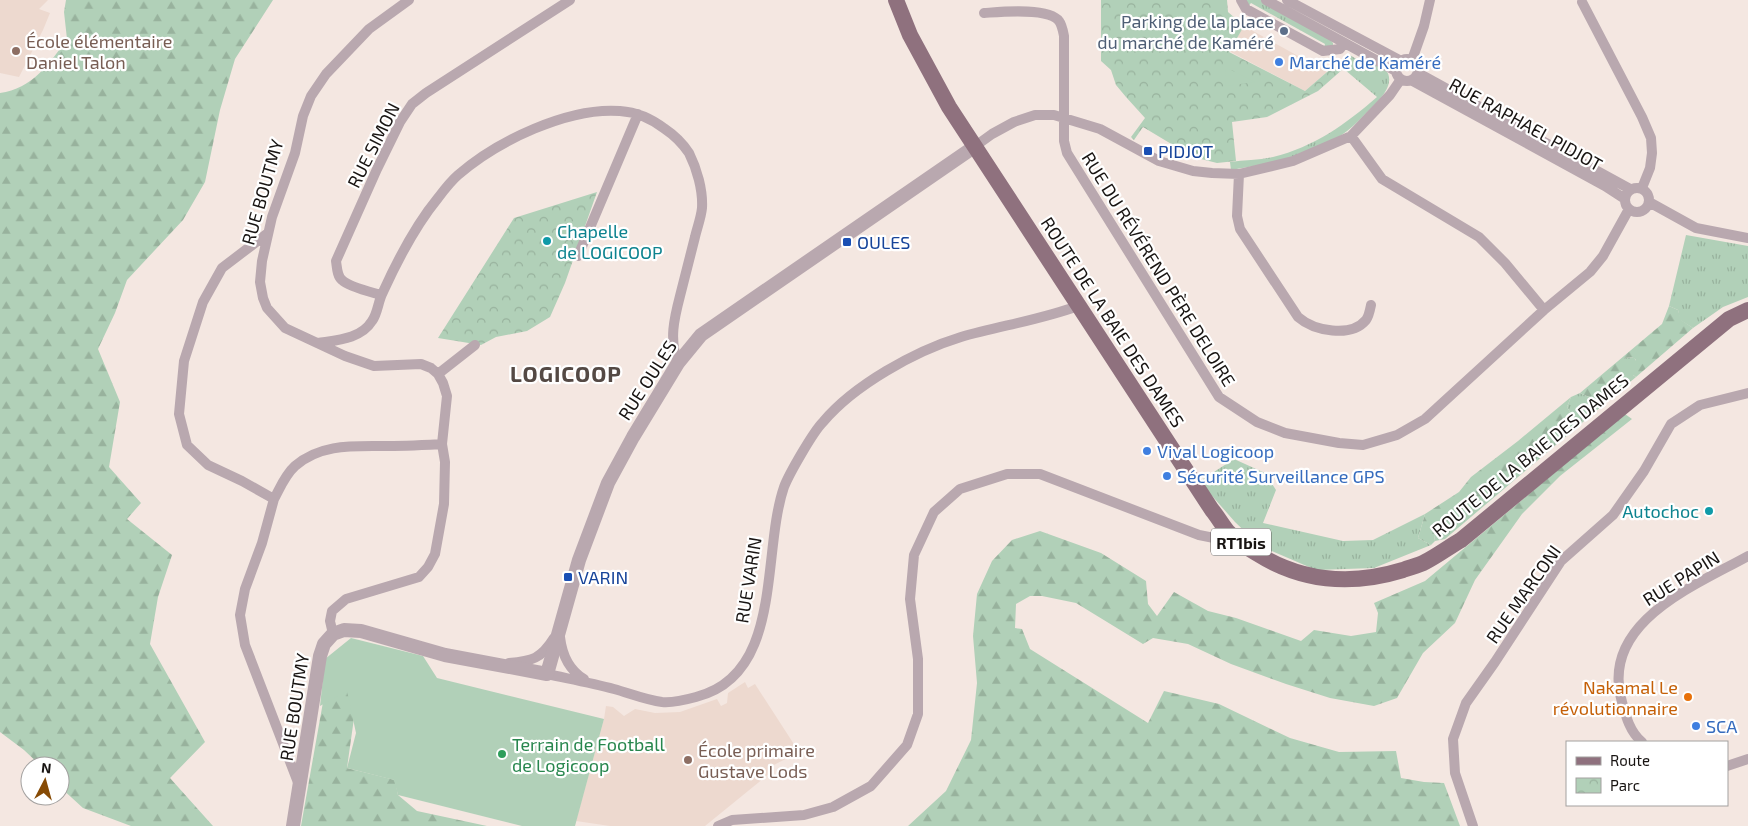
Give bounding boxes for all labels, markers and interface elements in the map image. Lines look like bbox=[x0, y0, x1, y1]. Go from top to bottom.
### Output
place label: Parking de la place du marché de Kaméré bbox=[1097, 10, 1274, 53]
marker: Parking de la place du marché de Kaméré bbox=[1278, 25, 1290, 37]
place label: École élémentaire Daniel Talon bbox=[26, 30, 172, 73]
marker: École élémentaire Daniel Talon bbox=[10, 45, 22, 57]
place label: Marché de Kaméré bbox=[1289, 51, 1441, 73]
marker: Marché de Kaméré bbox=[1273, 56, 1285, 68]
street label: RUE RAPHAEL PIDJOT bbox=[1446, 73, 1607, 175]
street label: RUE SIMON bbox=[342, 99, 404, 191]
street label: RUE BOUTMY bbox=[236, 136, 288, 247]
place label: PIDJOT bbox=[1158, 140, 1214, 162]
marker: PIDJOT bbox=[1142, 145, 1154, 157]
street label: RUE DU RÉVÉREND PÈRE DELOIRE bbox=[1078, 148, 1240, 390]
street label: ROUTE DE LA BAIE DES DAMES bbox=[1037, 213, 1189, 431]
place label: Chapelle de LOGICOOP bbox=[557, 220, 663, 263]
place label: OULES bbox=[857, 231, 910, 253]
marker: Chapelle de LOGICOOP bbox=[541, 235, 553, 247]
marker: OULES bbox=[841, 236, 853, 248]
street label: RUE OULES bbox=[613, 336, 681, 424]
district label: LOGICOOP bbox=[510, 360, 622, 386]
street label: ROUTE DE LA BAIE DES DAMES bbox=[1427, 369, 1633, 541]
place label: Vival Logicoop bbox=[1157, 440, 1274, 462]
marker: Vival Logicoop bbox=[1141, 445, 1153, 457]
place label: Sécurité Surveillance GPS bbox=[1177, 465, 1385, 487]
marker: Sécurité Surveillance GPS bbox=[1161, 470, 1173, 482]
place label: Autochoc bbox=[1622, 500, 1699, 522]
marker: Autochoc bbox=[1703, 505, 1715, 517]
road number: RT1bis bbox=[1211, 528, 1271, 556]
street label: RUE VARIN bbox=[730, 535, 766, 625]
street label: RUE MARCONI bbox=[1481, 541, 1565, 647]
street label: RUE PAPIN bbox=[1639, 546, 1723, 610]
place label: VARIN bbox=[578, 566, 628, 588]
marker: VARIN bbox=[562, 571, 574, 583]
street label: RUE BOUTMY bbox=[275, 651, 313, 762]
place label: Nakamal Le révolutionnaire bbox=[1553, 676, 1678, 719]
marker: Nakamal Le révolutionnaire bbox=[1682, 691, 1694, 703]
place label: SCA bbox=[1706, 715, 1738, 737]
marker: SCA bbox=[1690, 720, 1702, 732]
place label: Terrain de Football de Logicoop bbox=[512, 733, 666, 776]
place label: École primaire Gustave Lods bbox=[698, 739, 815, 782]
legend bbox=[1566, 741, 1728, 806]
marker: Terrain de Football de Logicoop bbox=[496, 748, 508, 760]
text: Route bbox=[1610, 751, 1650, 769]
marker: École primaire Gustave Lods bbox=[682, 754, 694, 766]
north arrow bbox=[20, 756, 70, 806]
text: N bbox=[40, 759, 52, 777]
text: Parc bbox=[1610, 776, 1640, 794]

